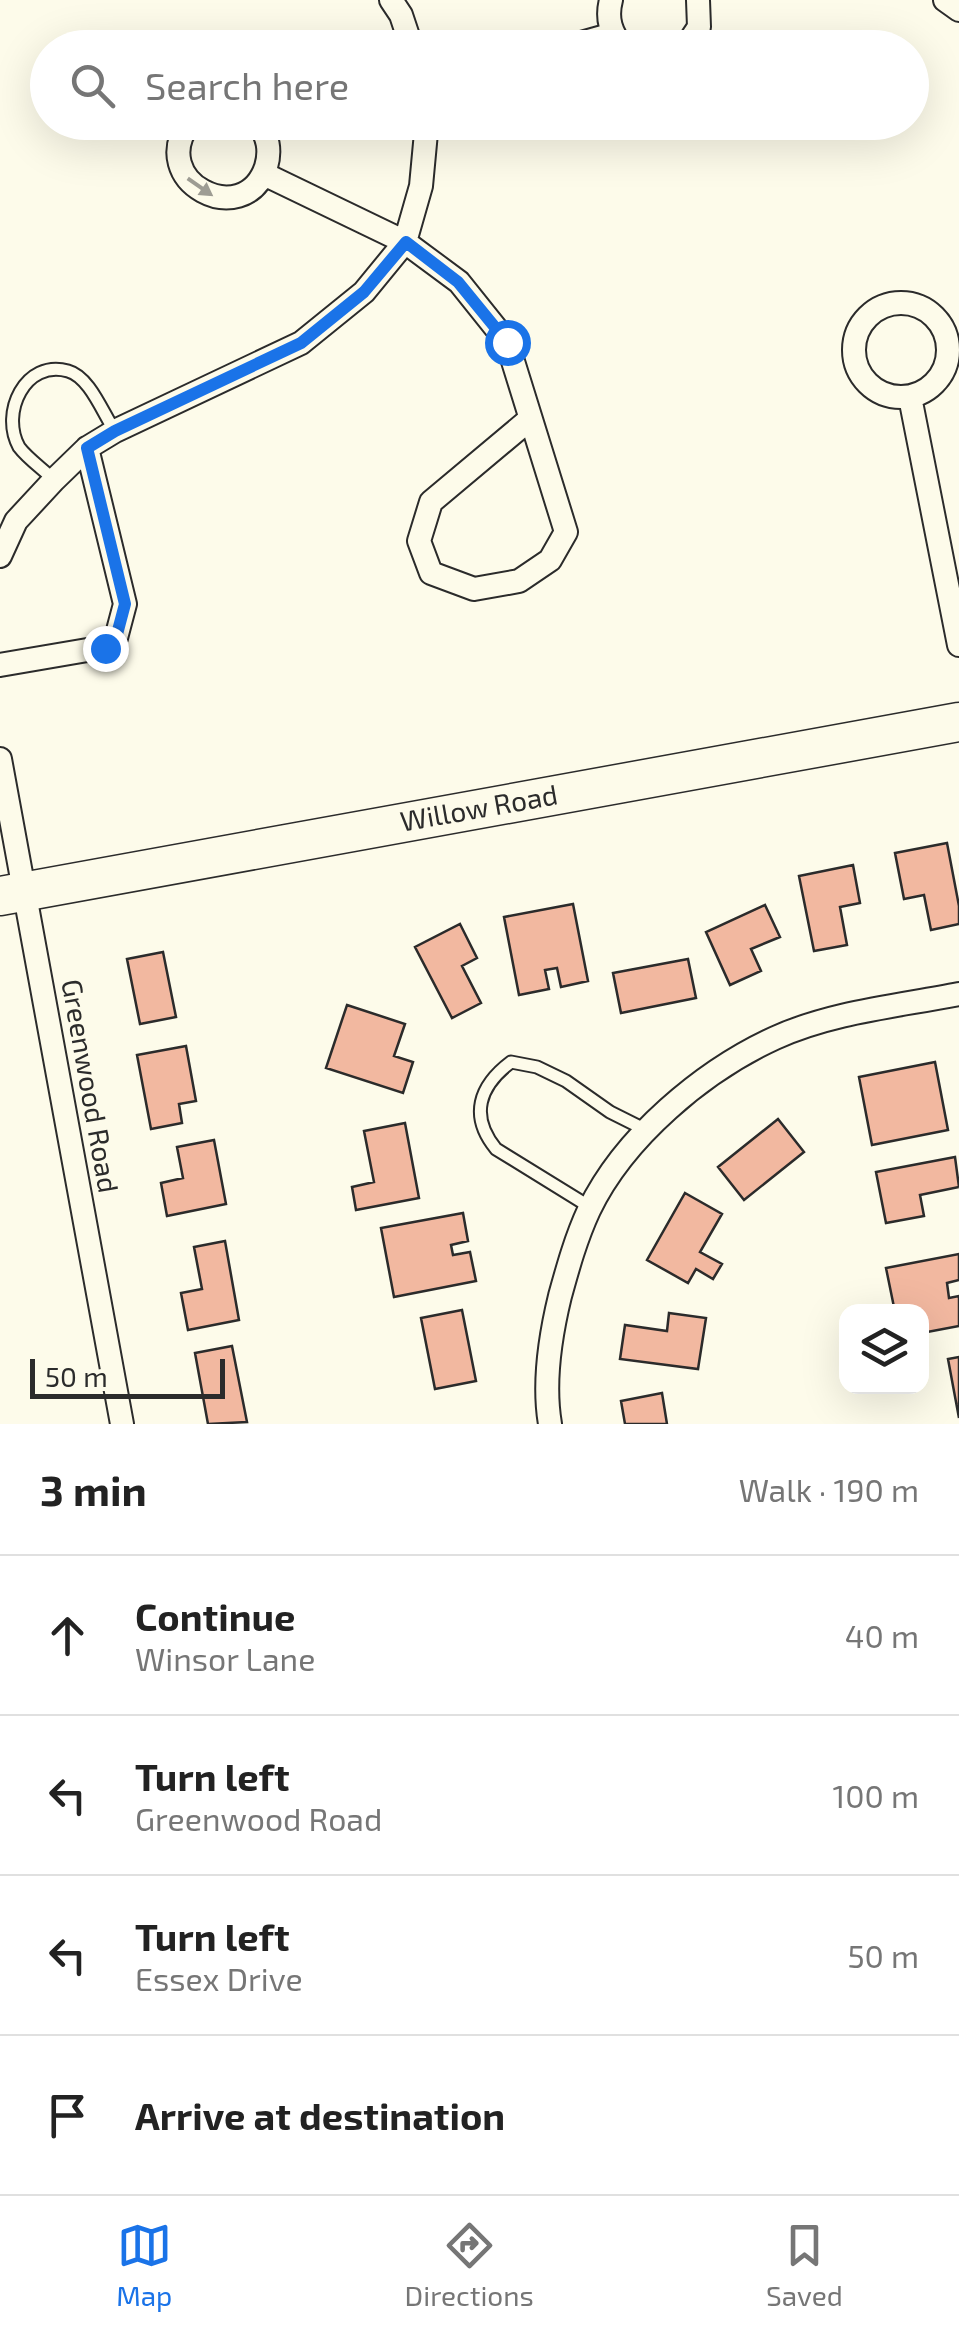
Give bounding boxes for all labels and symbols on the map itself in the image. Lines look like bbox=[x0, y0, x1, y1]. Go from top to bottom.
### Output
one-way arrow bbox=[187, 177, 213, 196]
route start bbox=[485, 320, 531, 366]
route end bbox=[83, 626, 129, 672]
street label: Willow Road bbox=[397, 776, 560, 838]
street label: Greenwood Road bbox=[55, 976, 127, 1195]
scale bar bbox=[30, 1354, 225, 1398]

